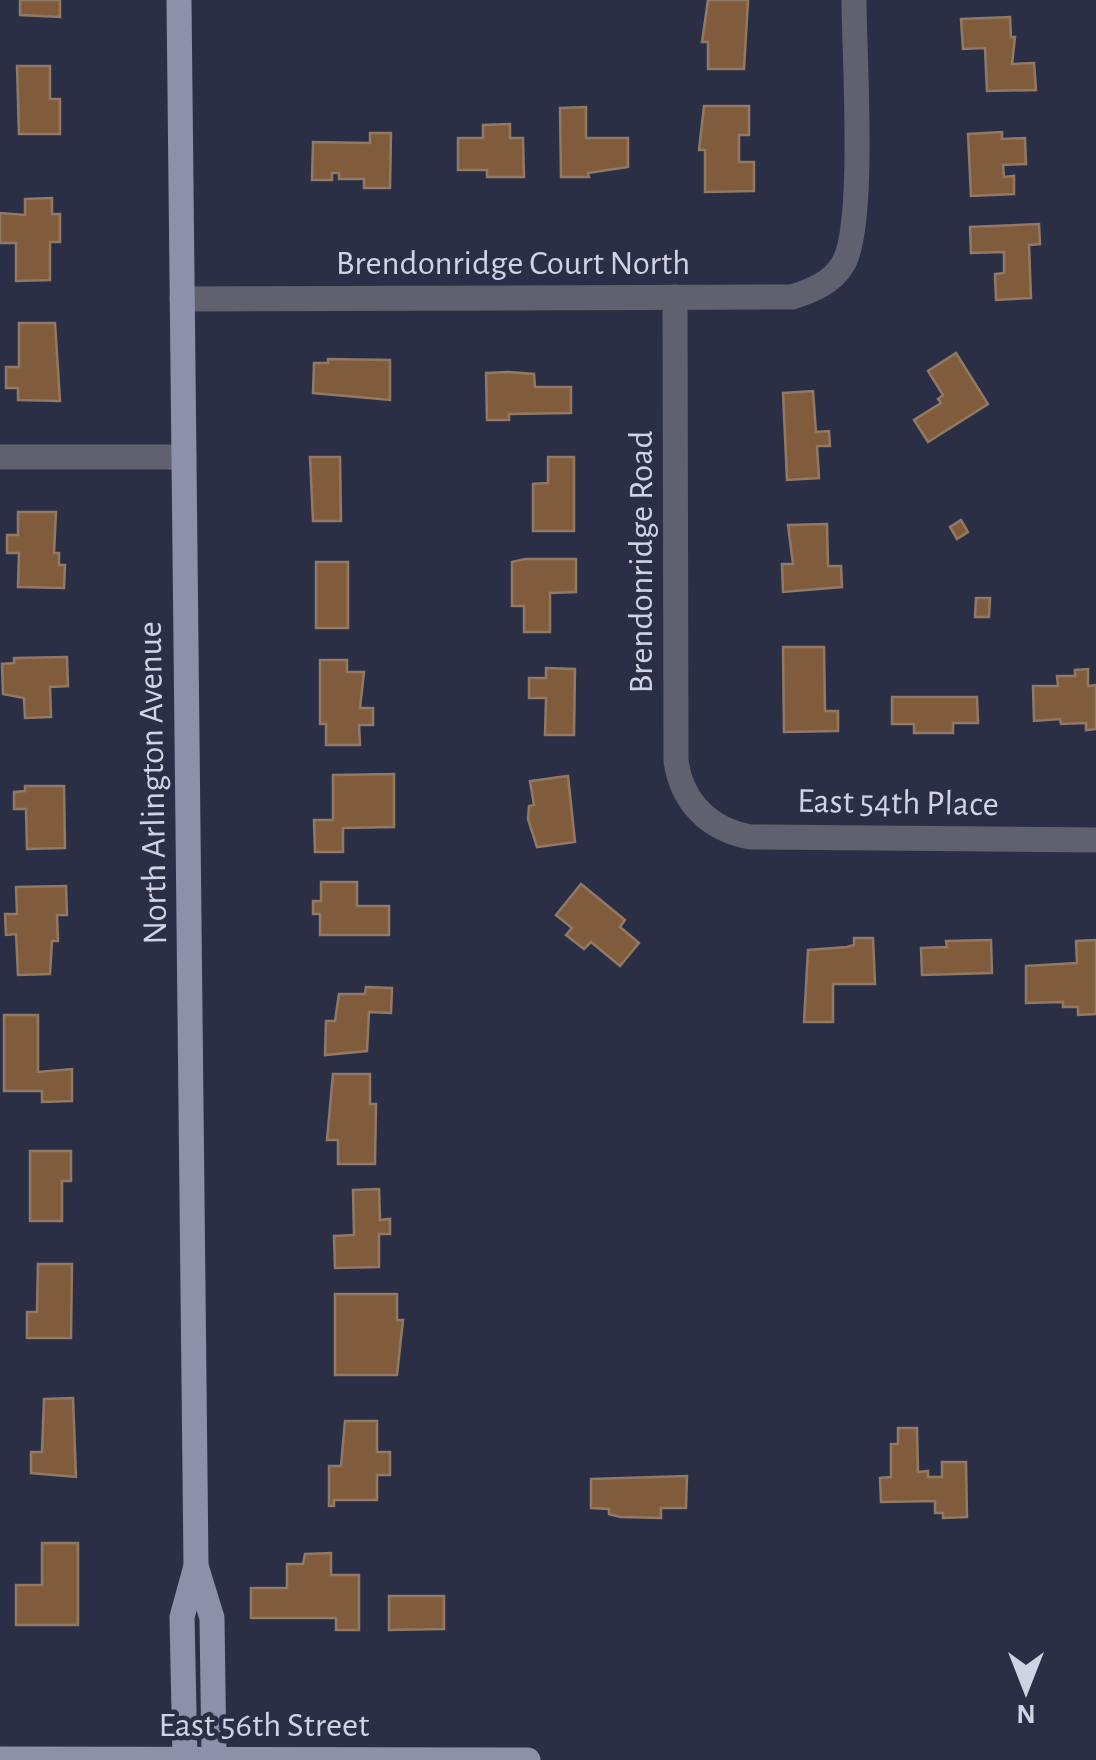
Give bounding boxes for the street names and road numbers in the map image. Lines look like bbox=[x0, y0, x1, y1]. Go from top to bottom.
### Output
street label: Brendonridge Court North bbox=[336, 246, 690, 281]
street label: Brendonridge Road bbox=[624, 430, 659, 694]
street label: North Arlington Avenue bbox=[133, 621, 173, 945]
street label: East 54th Place bbox=[797, 784, 999, 822]
street label: East 56th Street bbox=[159, 1708, 369, 1743]

